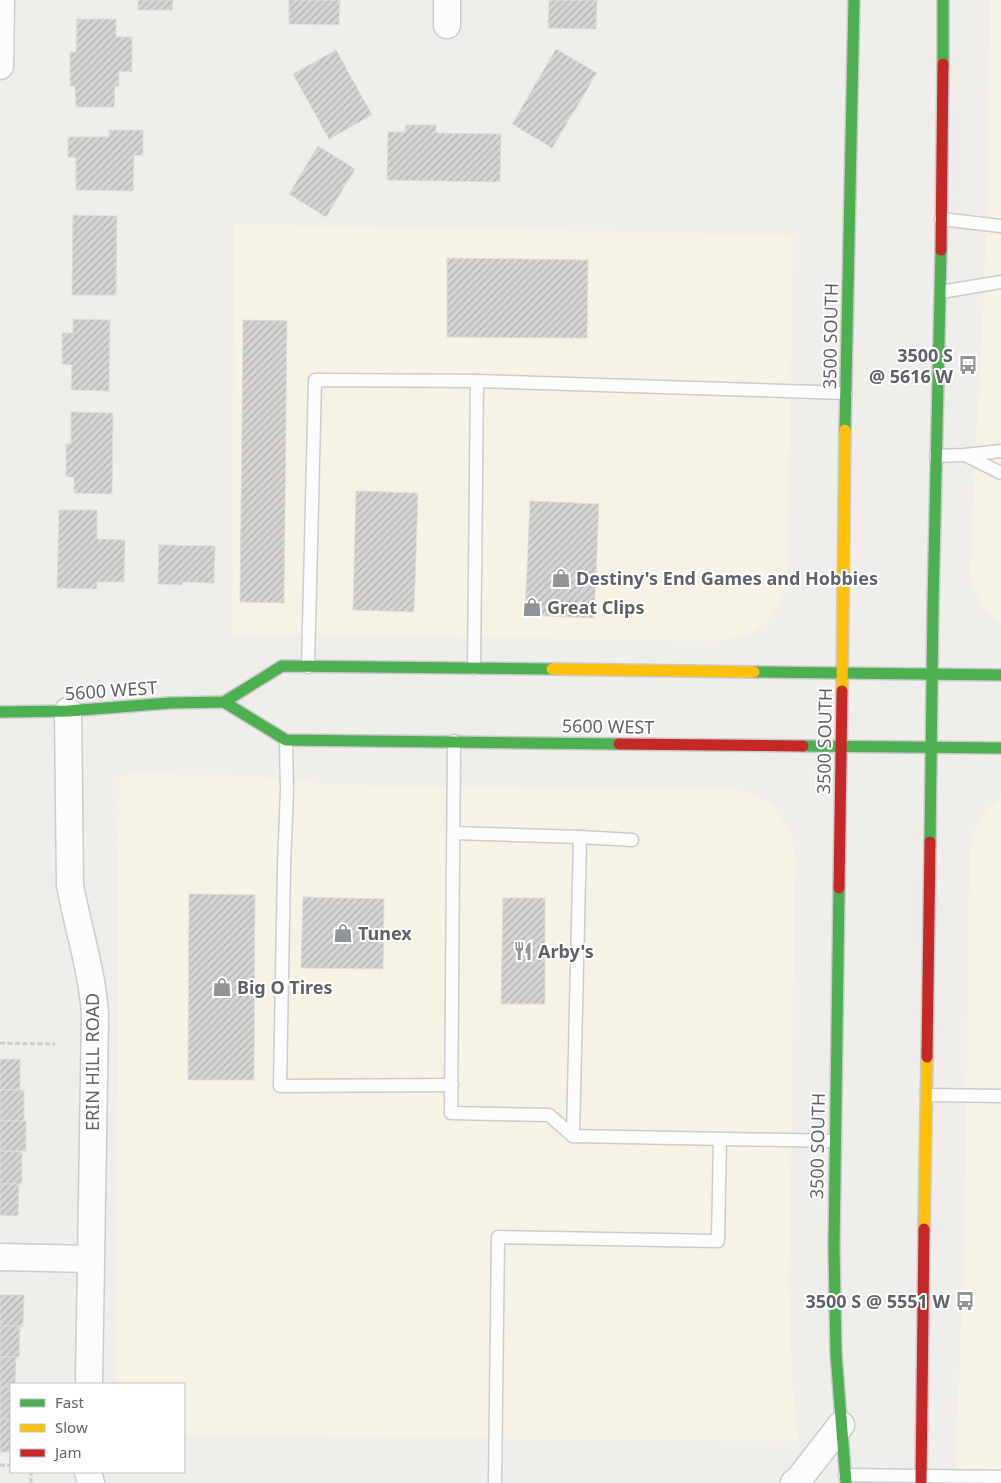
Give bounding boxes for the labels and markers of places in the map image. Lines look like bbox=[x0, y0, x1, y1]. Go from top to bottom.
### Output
place label: 3500 S @ 5616 W bbox=[869, 343, 954, 388]
bus stop icon: 3500 S @ 5616 W bbox=[957, 354, 979, 376]
place label: Destiny's End Games and Hobbies bbox=[576, 566, 878, 590]
shop icon: Destiny's End Games and Hobbies bbox=[550, 567, 572, 589]
place label: Great Clips bbox=[547, 595, 644, 619]
shop icon: Great Clips bbox=[521, 596, 543, 618]
place label: Tunex bbox=[358, 921, 412, 945]
shop icon: Tunex bbox=[332, 922, 354, 944]
place label: Arby's bbox=[538, 939, 594, 963]
restaurant icon: Arby's bbox=[512, 940, 534, 962]
place label: Big O Tires bbox=[237, 975, 333, 999]
shop icon: Big O Tires bbox=[211, 976, 233, 998]
place label: 3500 S @ 5551 W bbox=[805, 1289, 951, 1313]
bus stop icon: 3500 S @ 5551 W bbox=[954, 1290, 976, 1312]

